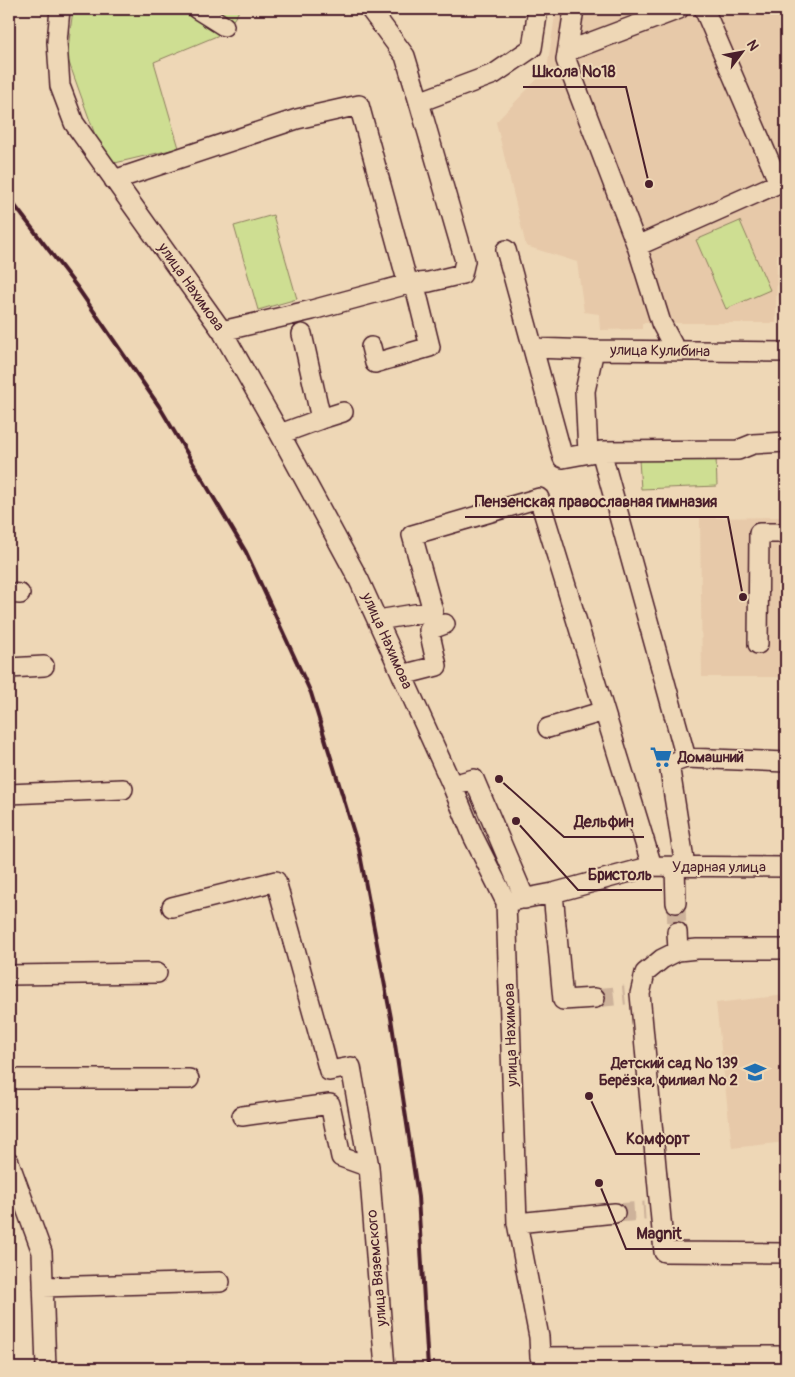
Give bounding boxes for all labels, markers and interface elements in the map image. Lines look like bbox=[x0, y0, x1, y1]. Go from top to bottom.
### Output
north arrow bbox=[718, 28, 768, 78]
text: N bbox=[743, 37, 762, 54]
callout: Школа №18 bbox=[523, 56, 626, 87]
text: Школа №18 bbox=[532, 62, 616, 82]
street label: улица Нахимова bbox=[153, 238, 228, 335]
street label: улица Кулибина bbox=[609, 341, 710, 361]
callout: Пензенская православная гимназия bbox=[465, 486, 728, 517]
text: Пензенская православная гимназия bbox=[475, 492, 718, 512]
street label: улица Нахимова bbox=[357, 589, 417, 692]
supermarket icon: Домашний bbox=[648, 744, 674, 770]
place label: Домашний bbox=[677, 748, 744, 767]
callout: Дельфин bbox=[564, 806, 644, 837]
text: Дельфин bbox=[573, 812, 634, 832]
street label: Ударная улица bbox=[672, 858, 766, 877]
callout: Бристоль bbox=[578, 859, 662, 890]
text: Бристоль bbox=[588, 865, 652, 885]
street label: улица Нахимова bbox=[500, 983, 522, 1088]
place label: Детский сад № 139 Берёзка, филиал № 2 bbox=[599, 1054, 738, 1090]
school or university icon: Детский сад № 139 Берёзка, филиал № 2 bbox=[742, 1059, 768, 1085]
callout: Комфорт bbox=[616, 1123, 700, 1154]
text: Комфорт bbox=[626, 1129, 691, 1149]
street label: улица Вяземского bbox=[362, 1209, 392, 1328]
callout: Magnit bbox=[626, 1218, 691, 1249]
text: Magnit bbox=[636, 1224, 682, 1244]

